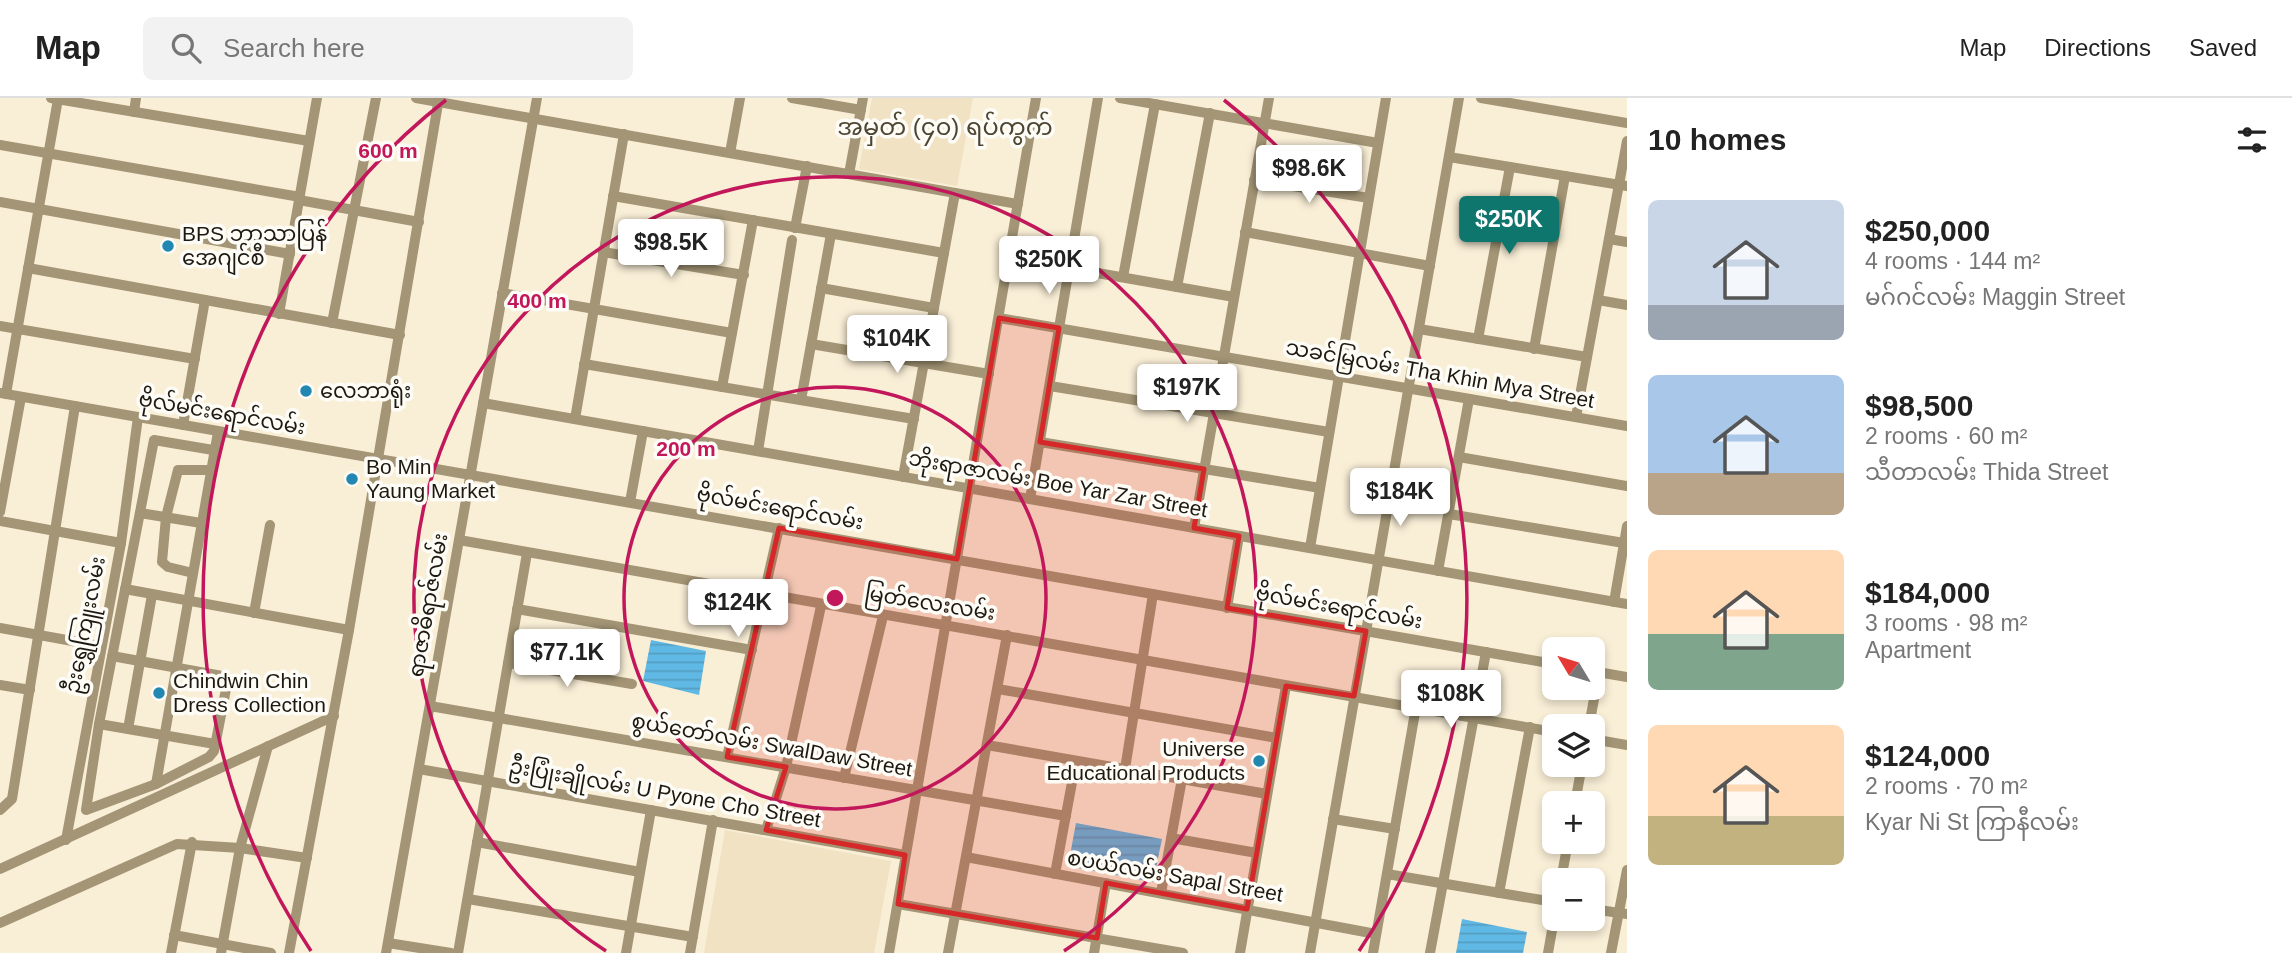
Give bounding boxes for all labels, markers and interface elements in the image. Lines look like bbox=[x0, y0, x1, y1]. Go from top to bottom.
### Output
search box bbox=[143, 17, 633, 80]
text: Map bbox=[35, 29, 101, 66]
icon: search bbox=[167, 29, 205, 67]
text: Search here bbox=[223, 33, 365, 63]
text: Map bbox=[1960, 34, 2006, 61]
text: Directions bbox=[2044, 34, 2151, 61]
text: Saved bbox=[2189, 34, 2257, 61]
district label: အမှတ် (၄၀) ရပ်ကွက် bbox=[837, 111, 1053, 146]
icon: filters bbox=[2233, 121, 2271, 159]
text: 10 homes bbox=[1648, 123, 1786, 156]
text: 600 m bbox=[358, 139, 418, 162]
pin: $98.6K bbox=[1252, 146, 1366, 205]
text: $98.6K bbox=[1272, 155, 1346, 181]
pin: $250K bbox=[1460, 197, 1558, 256]
text: $250K bbox=[1475, 206, 1543, 232]
text: $250,000 bbox=[1865, 214, 1990, 247]
place label: BPS ဘာသာပြန် အေဂျင်စီ bbox=[182, 218, 327, 276]
pin: $98.5K bbox=[614, 220, 728, 279]
icon: home bbox=[1704, 228, 1788, 312]
text: $98.5K bbox=[634, 229, 708, 255]
pin: $250K bbox=[1000, 236, 1098, 296]
marker: BPS ဘာသာပြန် အေဂျင်စီ bbox=[160, 238, 176, 254]
text: $250K bbox=[1015, 246, 1083, 272]
text: 4 rooms · 144 m² bbox=[1865, 248, 2040, 274]
text: မဂ်ဂင်လမ်း Maggin Street bbox=[1865, 284, 2125, 310]
text: 400 m bbox=[507, 289, 567, 312]
pin: $104K bbox=[848, 316, 946, 375]
text: $104K bbox=[863, 325, 931, 351]
street label: သခင်မြလမ်း Tha Khin Mya Street bbox=[1283, 331, 1597, 418]
pin: $197K bbox=[1138, 364, 1236, 424]
text: $197K bbox=[1153, 374, 1221, 400]
place label: လေဘာရုံး bbox=[320, 379, 411, 408]
street label: ဗိုလ်မင်းရောင်လမ်း bbox=[136, 383, 308, 444]
marker: လေဘာရုံး bbox=[298, 383, 314, 399]
text: $98,500 bbox=[1865, 389, 1973, 422]
icon: home bbox=[1704, 403, 1788, 487]
text: 2 rooms · 60 m² bbox=[1865, 423, 2027, 449]
text: 200 m bbox=[656, 437, 716, 460]
street label: ဘိုးရာဇာလမ်း Boe Yar Zar Street bbox=[906, 442, 1210, 527]
place label: Bo Min Yaung Market bbox=[366, 455, 495, 502]
text: သီတာလမ်း Thida Street bbox=[1865, 459, 2108, 485]
pin: $184K bbox=[1351, 468, 1449, 528]
marker: Bo Min Yaung Market bbox=[344, 471, 360, 487]
street label: ဗိုလ်မင်းရောင်လမ်း bbox=[694, 478, 866, 539]
text: $184K bbox=[1366, 478, 1434, 504]
street label: ရာဇာဓိရာဇ်လမ်း bbox=[400, 531, 457, 680]
street label: ဦးရွှေကြူးလမ်း bbox=[56, 554, 115, 696]
text: $184,000 bbox=[1865, 576, 1990, 609]
street label: မြတ်လေးလမ်း bbox=[862, 577, 997, 630]
street label: ဗိုလ်မင်းရောင်လမ်း bbox=[1253, 577, 1425, 638]
icon: home bbox=[1704, 578, 1788, 662]
pin: $124K bbox=[689, 580, 787, 639]
centre of rings bbox=[823, 586, 847, 610]
text: $124K bbox=[704, 589, 772, 615]
text: 3 rooms · 98 m² bbox=[1865, 610, 2027, 636]
pin: $77.1K bbox=[510, 630, 624, 689]
north arrow bbox=[1542, 637, 1605, 700]
map controls bbox=[1542, 637, 1605, 931]
text: Apartment bbox=[1865, 637, 1971, 663]
text: $77.1K bbox=[530, 639, 604, 665]
place label: Chindwin Chin Dress Collection bbox=[173, 669, 326, 716]
pin: $108K bbox=[1402, 670, 1500, 730]
text: $108K bbox=[1417, 680, 1485, 706]
marker: Chindwin Chin Dress Collection bbox=[151, 685, 167, 701]
street label: စွယ်တော်လမ်း SwalDaw Street bbox=[629, 705, 915, 785]
button: layers bbox=[1542, 714, 1605, 777]
place label: Universe Educational Products bbox=[1047, 737, 1245, 784]
text: $124,000 bbox=[1865, 739, 1990, 772]
street label: ဦးပြုံးချိုလမ်း U Pyone Cho Street bbox=[506, 750, 823, 838]
marker: Universe Educational Products bbox=[1251, 753, 1267, 769]
icon: home bbox=[1704, 753, 1788, 837]
text: 2 rooms · 70 m² bbox=[1865, 773, 2027, 799]
button: + bbox=[1542, 791, 1605, 854]
text: Kyar Ni St ကြာနီလမ်း bbox=[1865, 809, 2079, 835]
street label: စပယ်လမ်း Sapal Street bbox=[1065, 841, 1286, 906]
button: − bbox=[1542, 868, 1605, 931]

